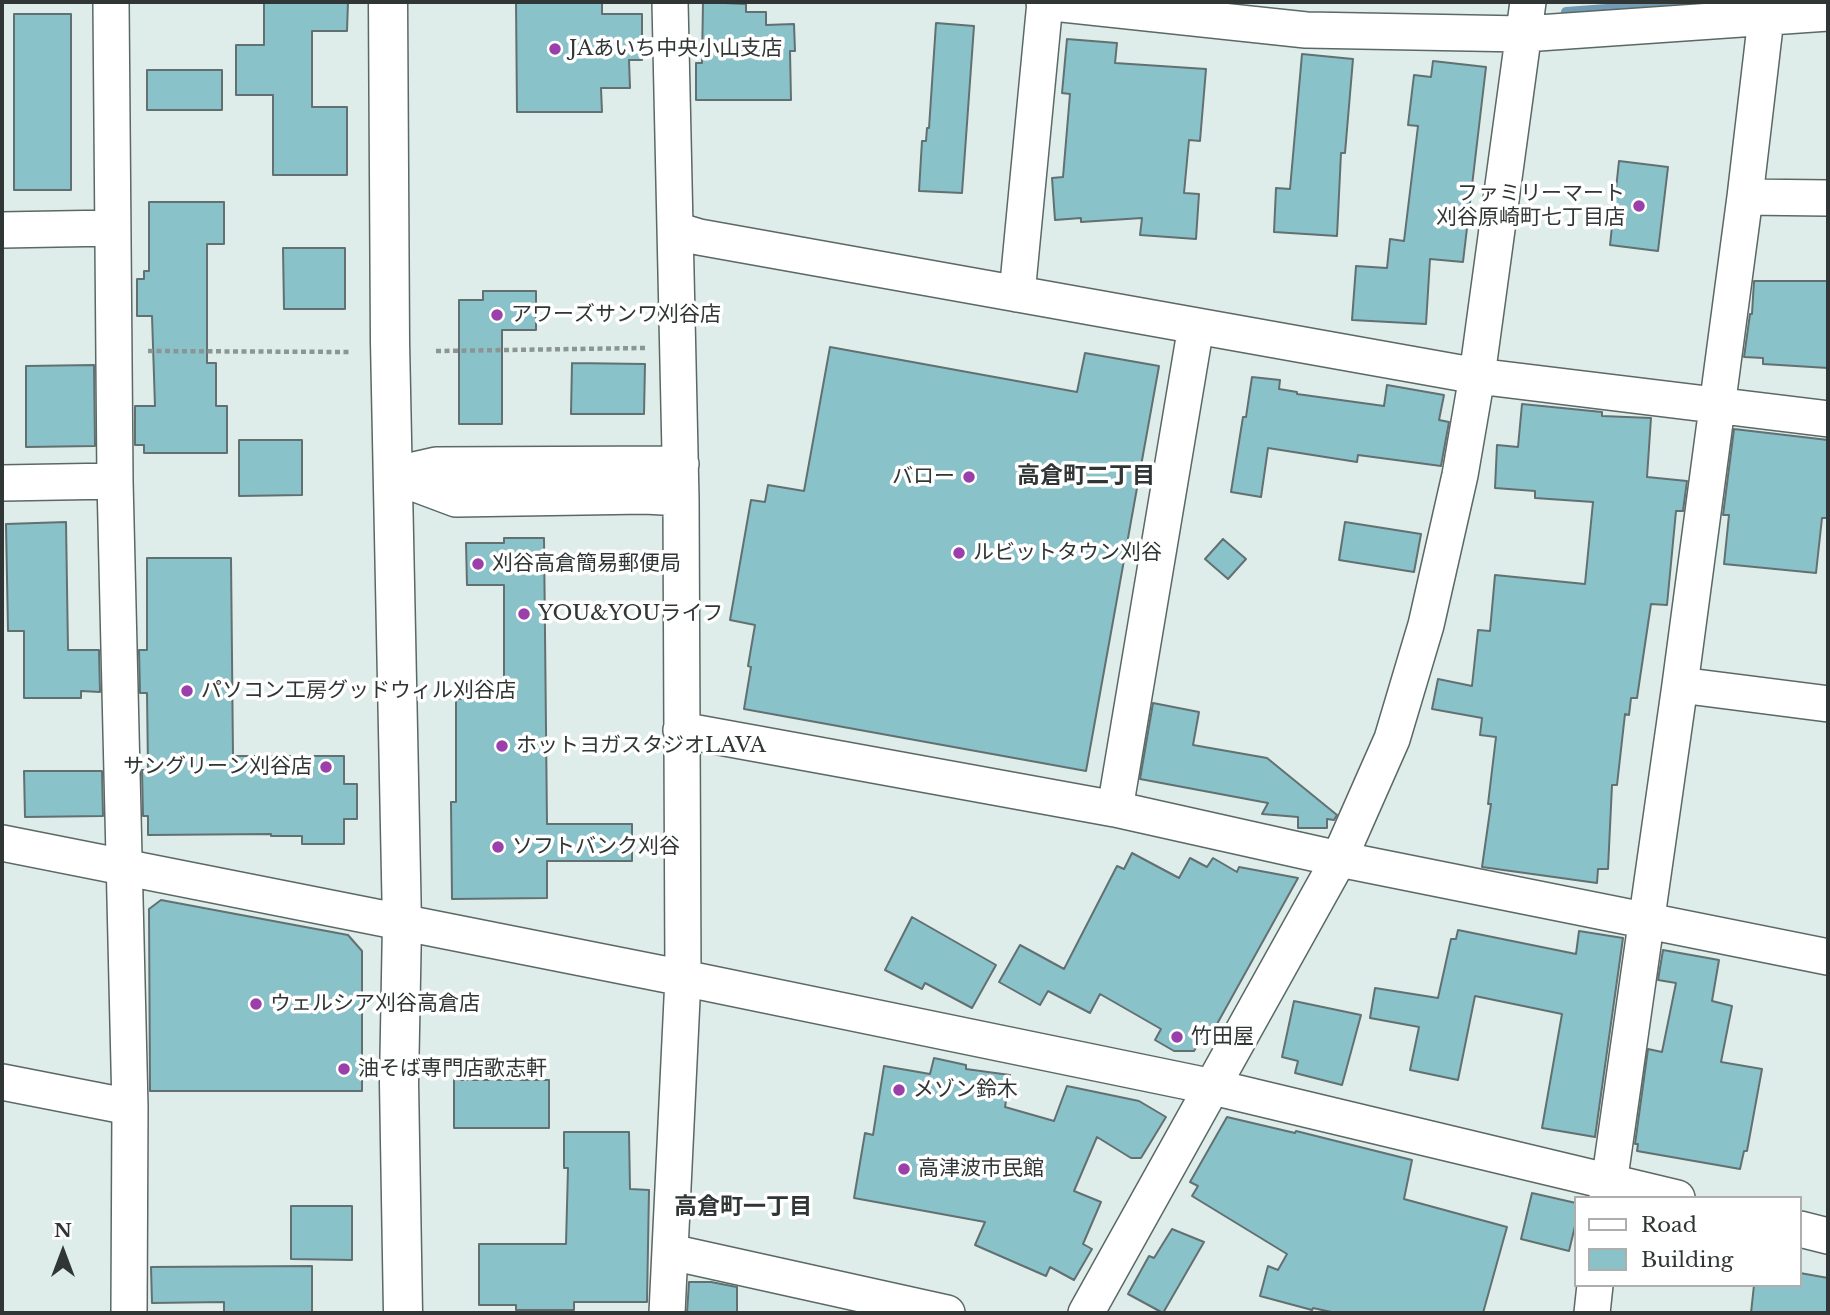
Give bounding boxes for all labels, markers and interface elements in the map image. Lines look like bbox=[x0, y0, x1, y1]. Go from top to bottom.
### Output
place label: JAあいち中央小山支店 bbox=[569, 36, 782, 62]
marker: JAあいち中央小山支店 bbox=[547, 41, 563, 57]
place label: ファミリーマート 刈谷原崎町七丁目店 bbox=[1436, 181, 1625, 231]
marker: ファミリーマート 刈谷原崎町七丁目店 bbox=[1631, 198, 1647, 214]
place label: アワーズサンワ刈谷店 bbox=[511, 302, 721, 328]
marker: アワーズサンワ刈谷店 bbox=[489, 307, 505, 323]
district label: 高倉町二丁目 bbox=[1017, 463, 1155, 491]
place label: バロー bbox=[892, 464, 955, 490]
marker: バロー bbox=[961, 469, 977, 485]
place label: ルビットタウン刈谷 bbox=[973, 540, 1162, 566]
marker: ルビットタウン刈谷 bbox=[951, 545, 967, 561]
place label: 刈谷高倉簡易郵便局 bbox=[492, 551, 681, 577]
marker: 刈谷高倉簡易郵便局 bbox=[470, 556, 486, 572]
place label: YOU&YOUライフ bbox=[538, 601, 723, 627]
marker: YOU&YOUライフ bbox=[516, 606, 532, 622]
place label: パソコン工房グッドウィル刈谷店 bbox=[201, 678, 516, 704]
marker: パソコン工房グッドウィル刈谷店 bbox=[179, 683, 195, 699]
place label: ホットヨガスタジオLAVA bbox=[516, 733, 766, 759]
marker: ホットヨガスタジオLAVA bbox=[494, 738, 510, 754]
place label: サングリーン刈谷店 bbox=[123, 754, 312, 780]
marker: サングリーン刈谷店 bbox=[318, 759, 334, 775]
place label: ソフトバンク刈谷 bbox=[512, 834, 680, 860]
marker: ソフトバンク刈谷 bbox=[490, 839, 506, 855]
place label: ウェルシア刈谷高倉店 bbox=[270, 991, 480, 1017]
marker: ウェルシア刈谷高倉店 bbox=[248, 996, 264, 1012]
place label: 竹田屋 bbox=[1191, 1024, 1254, 1050]
marker: 竹田屋 bbox=[1169, 1029, 1185, 1045]
place label: 油そば専門店歌志軒 bbox=[358, 1056, 547, 1082]
marker: 油そば専門店歌志軒 bbox=[336, 1061, 352, 1077]
place label: メゾン鈴木 bbox=[913, 1077, 1018, 1103]
marker: メゾン鈴木 bbox=[891, 1082, 907, 1098]
place label: 高津波市民館 bbox=[918, 1156, 1044, 1182]
marker: 高津波市民館 bbox=[896, 1161, 912, 1177]
district label: 高倉町一丁目 bbox=[674, 1194, 812, 1222]
legend bbox=[1574, 1196, 1802, 1287]
text: Road bbox=[1641, 1212, 1697, 1238]
north arrow bbox=[28, 1217, 98, 1287]
text: N bbox=[54, 1219, 72, 1242]
text: Building bbox=[1641, 1247, 1733, 1273]

